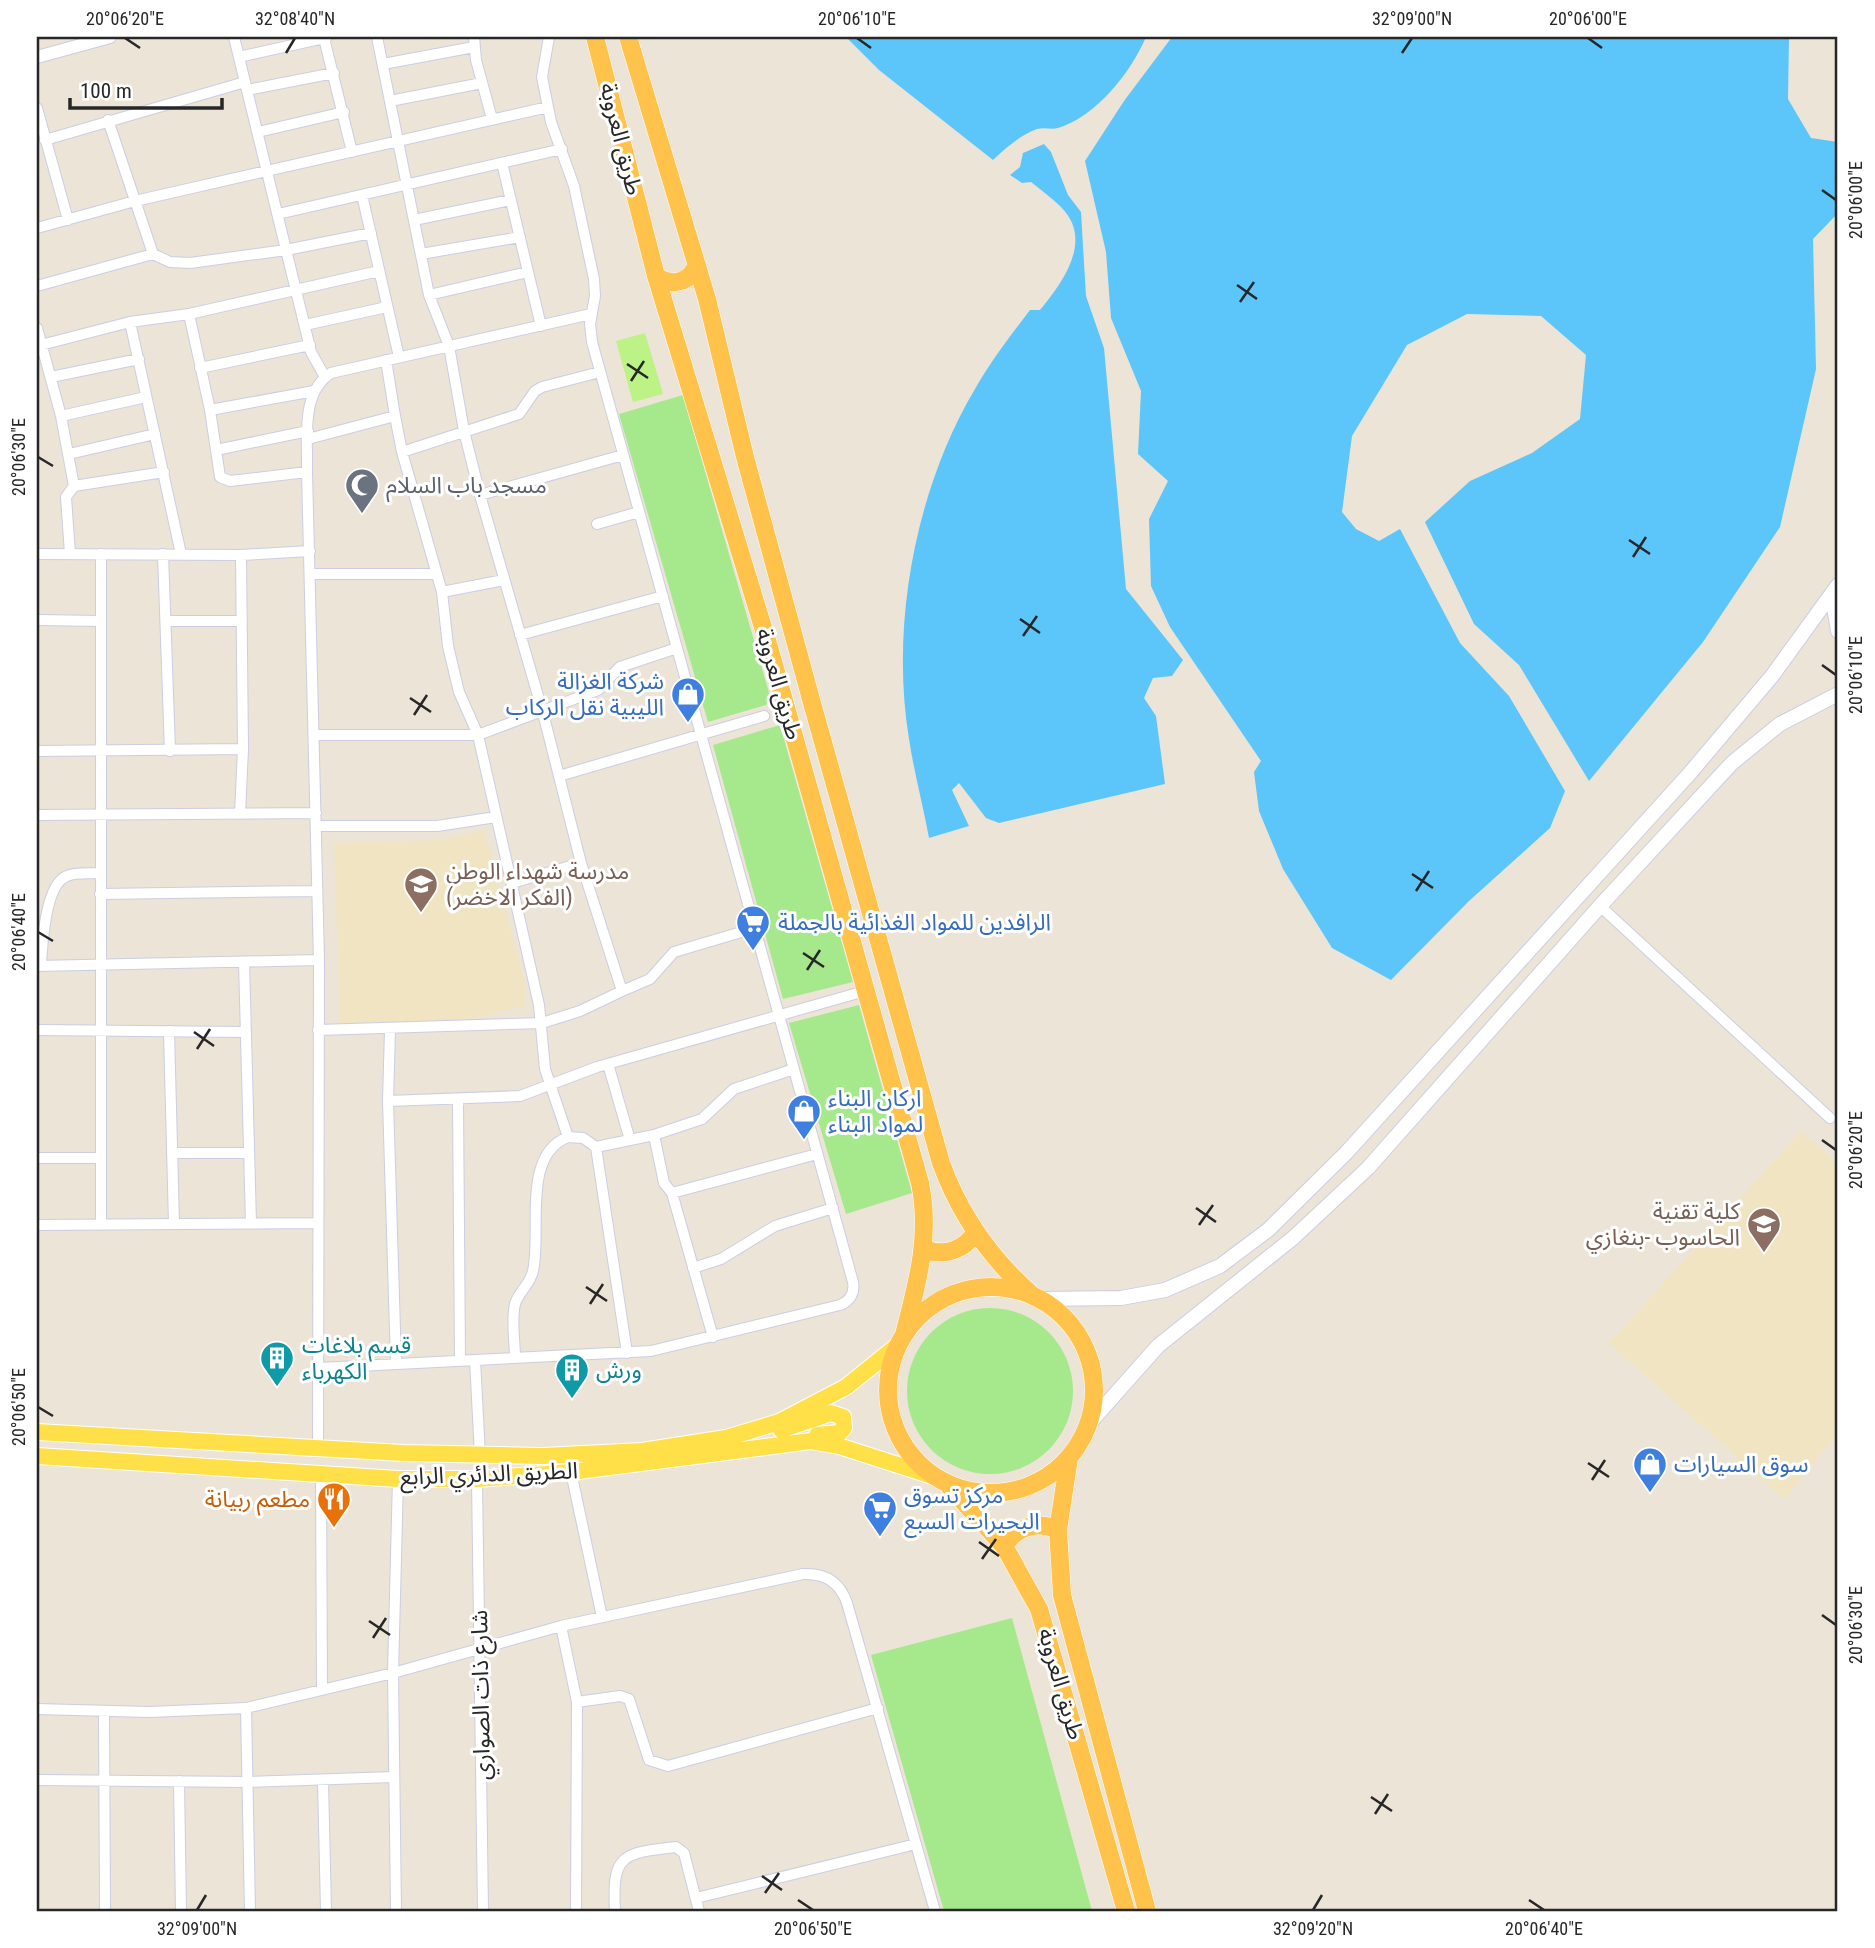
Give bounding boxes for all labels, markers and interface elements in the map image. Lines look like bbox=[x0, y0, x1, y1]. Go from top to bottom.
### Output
text: 20°06'20"E bbox=[86, 8, 164, 29]
text: 32°08'40"N bbox=[255, 8, 335, 29]
text: 20°06'10"E bbox=[818, 8, 896, 29]
text: 32°09'00"N bbox=[1372, 8, 1452, 29]
text: 20°06'00"E bbox=[1549, 8, 1627, 29]
scale bar bbox=[70, 66, 222, 110]
text: 100 m bbox=[80, 79, 132, 103]
street label: طريق العروبة bbox=[594, 80, 648, 198]
text: 20°06'00"E bbox=[1845, 161, 1866, 239]
text: 20°06'30"E bbox=[8, 418, 29, 496]
mosque icon: مسجد باب السلام bbox=[343, 466, 381, 515]
place label: مسجد باب السلام bbox=[386, 472, 547, 503]
street label: طريق العروبة bbox=[750, 625, 808, 743]
text: 20°06'10"E bbox=[1845, 636, 1866, 714]
place label: شركة الغزالة الليبية نقل الركاب bbox=[506, 668, 664, 721]
shop icon: شركة الغزالة الليبية نقل الركاب bbox=[669, 675, 707, 724]
place label: مدرسة شهداء الوطن (الفكر الاخضر) bbox=[446, 858, 629, 911]
school or university icon: مدرسة شهداء الوطن (الفكر الاخضر) bbox=[402, 865, 440, 914]
text: 20°06'40"E bbox=[8, 893, 29, 971]
supermarket icon: الرافدين للمواد الغذائية بالجملة bbox=[734, 903, 772, 952]
place label: الرافدين للمواد الغذائية بالجملة bbox=[778, 909, 1051, 936]
place label: اركان البناء لمواد البناء bbox=[828, 1085, 923, 1138]
shop icon: اركان البناء لمواد البناء bbox=[785, 1092, 823, 1141]
text: 20°06'20"E bbox=[1845, 1111, 1866, 1189]
place label: كلية تقنية الحاسوب -بنغازي bbox=[1586, 1198, 1741, 1254]
school or university icon: كلية تقنية الحاسوب -بنغازي bbox=[1745, 1205, 1783, 1254]
place label: قسم بلاغات الكهرباء bbox=[302, 1332, 411, 1385]
building icon: قسم بلاغات الكهرباء bbox=[258, 1339, 296, 1388]
building icon: ورش bbox=[553, 1351, 591, 1400]
place label: ورش bbox=[596, 1357, 642, 1384]
text: 20°06'50"E bbox=[8, 1368, 29, 1446]
shop icon: سوق السيارات bbox=[1631, 1445, 1669, 1494]
place label: سوق السيارات bbox=[1674, 1451, 1808, 1478]
street label: الطريق الدائري الرابع bbox=[400, 1457, 579, 1494]
restaurant icon: مطعم ربيانة bbox=[315, 1480, 353, 1529]
place label: مركز تسوق البحيرات السبع bbox=[904, 1482, 1040, 1538]
place label: مطعم ربيانة bbox=[205, 1486, 310, 1516]
supermarket icon: مركز تسوق البحيرات السبع bbox=[861, 1489, 899, 1538]
text: 20°06'30"E bbox=[1845, 1586, 1866, 1664]
street label: شارع ذات الصواري bbox=[466, 1610, 499, 1780]
street label: طريق العروبة bbox=[1032, 1625, 1090, 1743]
text: 32°09'00"N bbox=[157, 1918, 237, 1939]
text: 20°06'50"E bbox=[774, 1918, 852, 1939]
text: 32°09'20"N bbox=[1273, 1918, 1353, 1939]
text: 20°06'40"E bbox=[1505, 1918, 1583, 1939]

